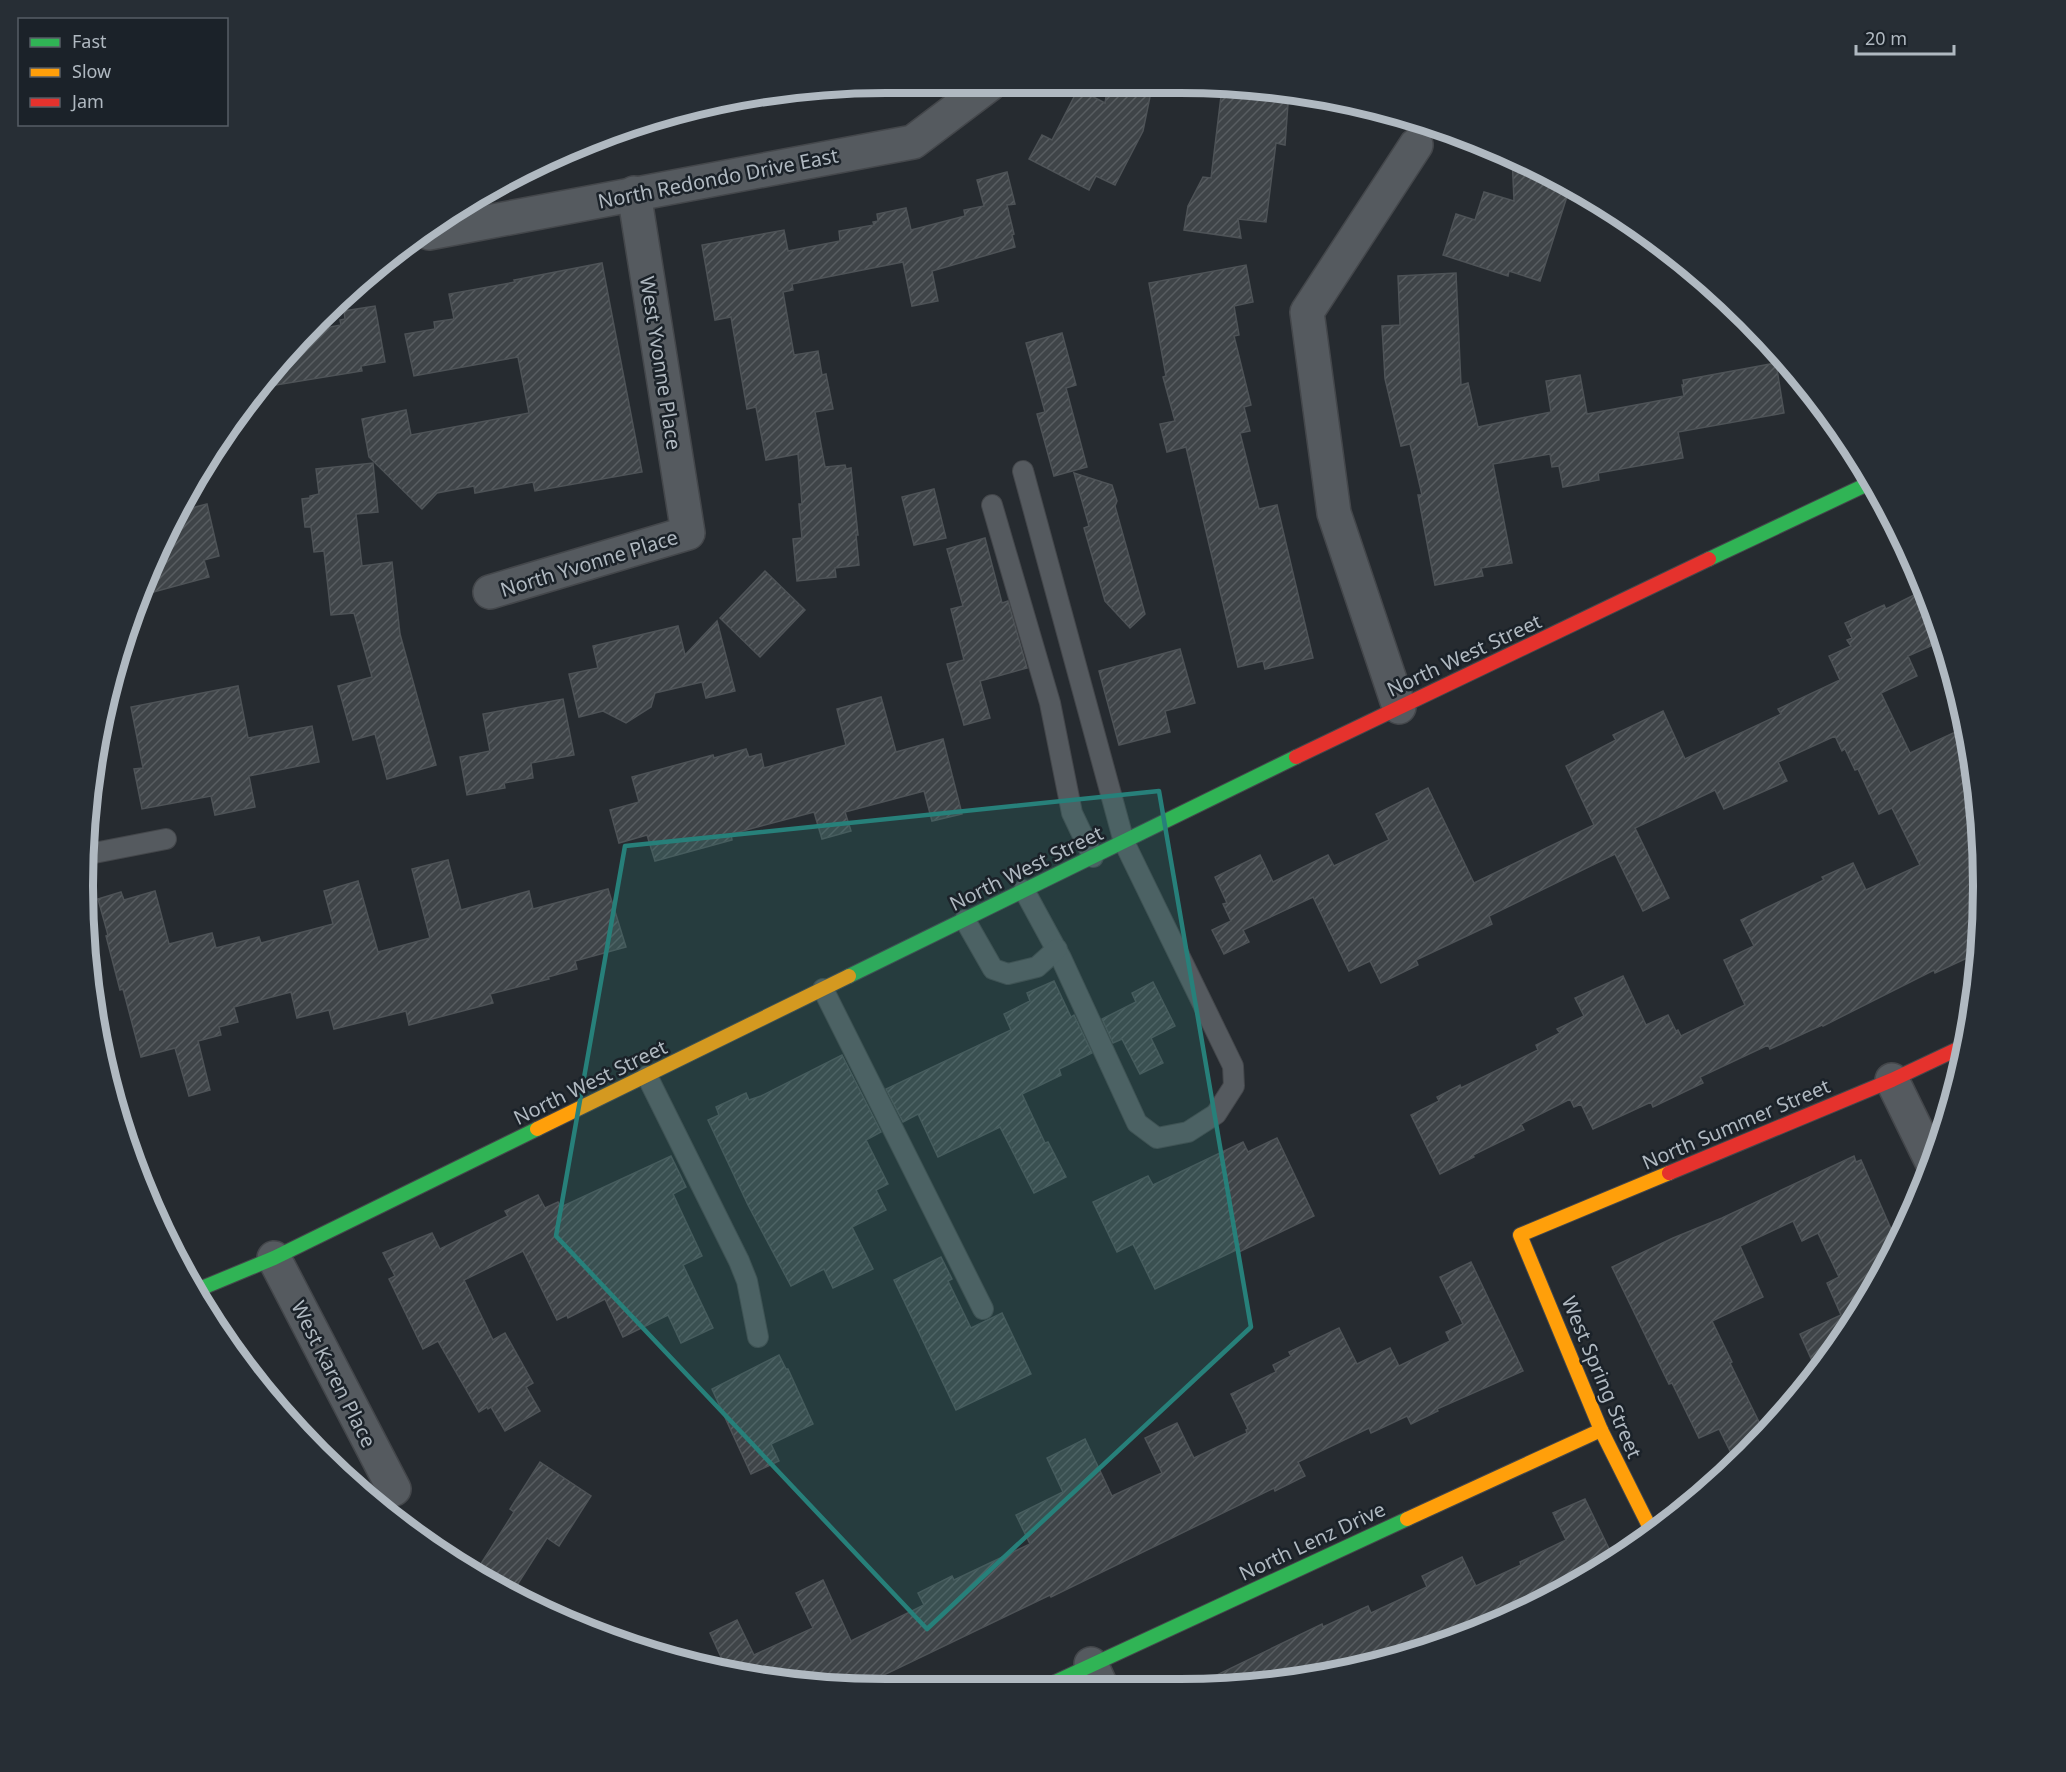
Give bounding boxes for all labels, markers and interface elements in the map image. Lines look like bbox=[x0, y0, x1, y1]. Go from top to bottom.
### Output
legend bbox=[18, 18, 228, 126]
scale bar bbox=[1856, 18, 1954, 56]
text: 20 m bbox=[1865, 26, 1907, 50]
text: Fast bbox=[72, 29, 107, 53]
text: Slow bbox=[72, 59, 111, 83]
text: Jam bbox=[70, 89, 104, 113]
street label: North Redondo Drive East bbox=[596, 141, 840, 215]
street label: West Yvonne Place bbox=[634, 274, 688, 452]
street label: North Yvonne Place bbox=[497, 523, 681, 603]
street label: North West Street bbox=[1382, 607, 1546, 703]
street label: North West Street bbox=[945, 819, 1107, 917]
street label: North West Street bbox=[509, 1033, 671, 1131]
street label: North Summer Street bbox=[1638, 1072, 1834, 1176]
street label: West Spring Street bbox=[1556, 1292, 1648, 1462]
street label: West Karen Place bbox=[285, 1296, 383, 1452]
street label: North Lenz Drive bbox=[1234, 1495, 1390, 1587]

